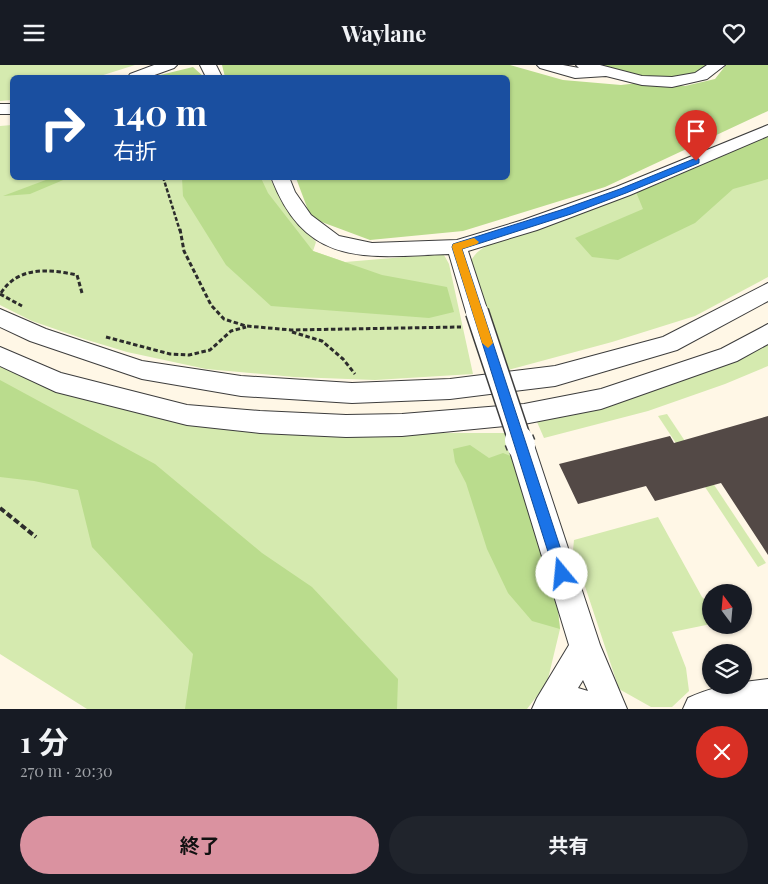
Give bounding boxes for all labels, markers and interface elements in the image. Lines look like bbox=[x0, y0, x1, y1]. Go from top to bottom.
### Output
text: Waylane bbox=[342, 18, 426, 48]
icon: menu bbox=[20, 19, 48, 47]
icon: heart bbox=[720, 19, 748, 47]
text: 140 m bbox=[113, 88, 207, 135]
icon: right bbox=[30, 95, 95, 160]
pin bbox=[675, 110, 717, 161]
icon: arrive bbox=[682, 117, 710, 145]
text: 右折 bbox=[113, 135, 157, 165]
position arrow bbox=[535, 547, 587, 599]
north arrow bbox=[702, 584, 752, 634]
map controls bbox=[702, 584, 752, 694]
button: layers bbox=[702, 644, 752, 694]
text: 1 分 bbox=[20, 721, 68, 761]
button: close bbox=[696, 726, 748, 778]
text: 270 m · 20:30 bbox=[20, 760, 112, 781]
button: 終了 bbox=[20, 816, 379, 874]
button: 共有 bbox=[389, 816, 748, 874]

